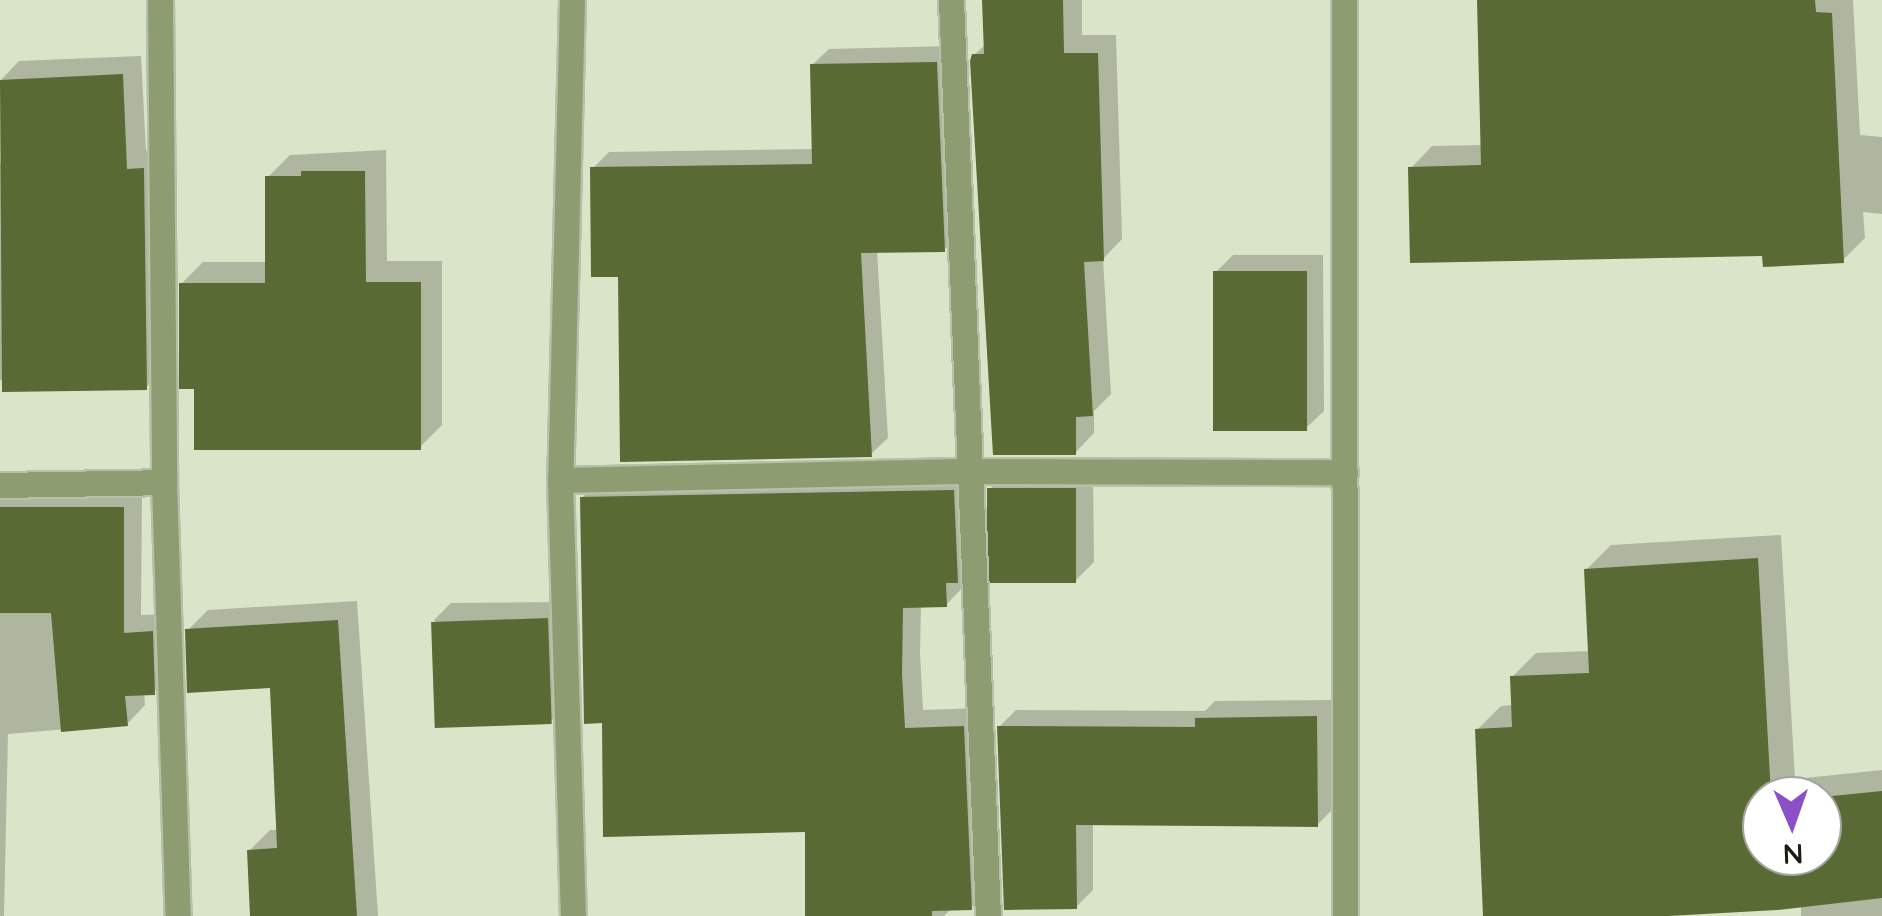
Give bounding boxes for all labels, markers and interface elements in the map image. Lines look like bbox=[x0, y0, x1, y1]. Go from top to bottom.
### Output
north arrow bbox=[1742, 776, 1842, 876]
text: N bbox=[1782, 837, 1804, 872]

